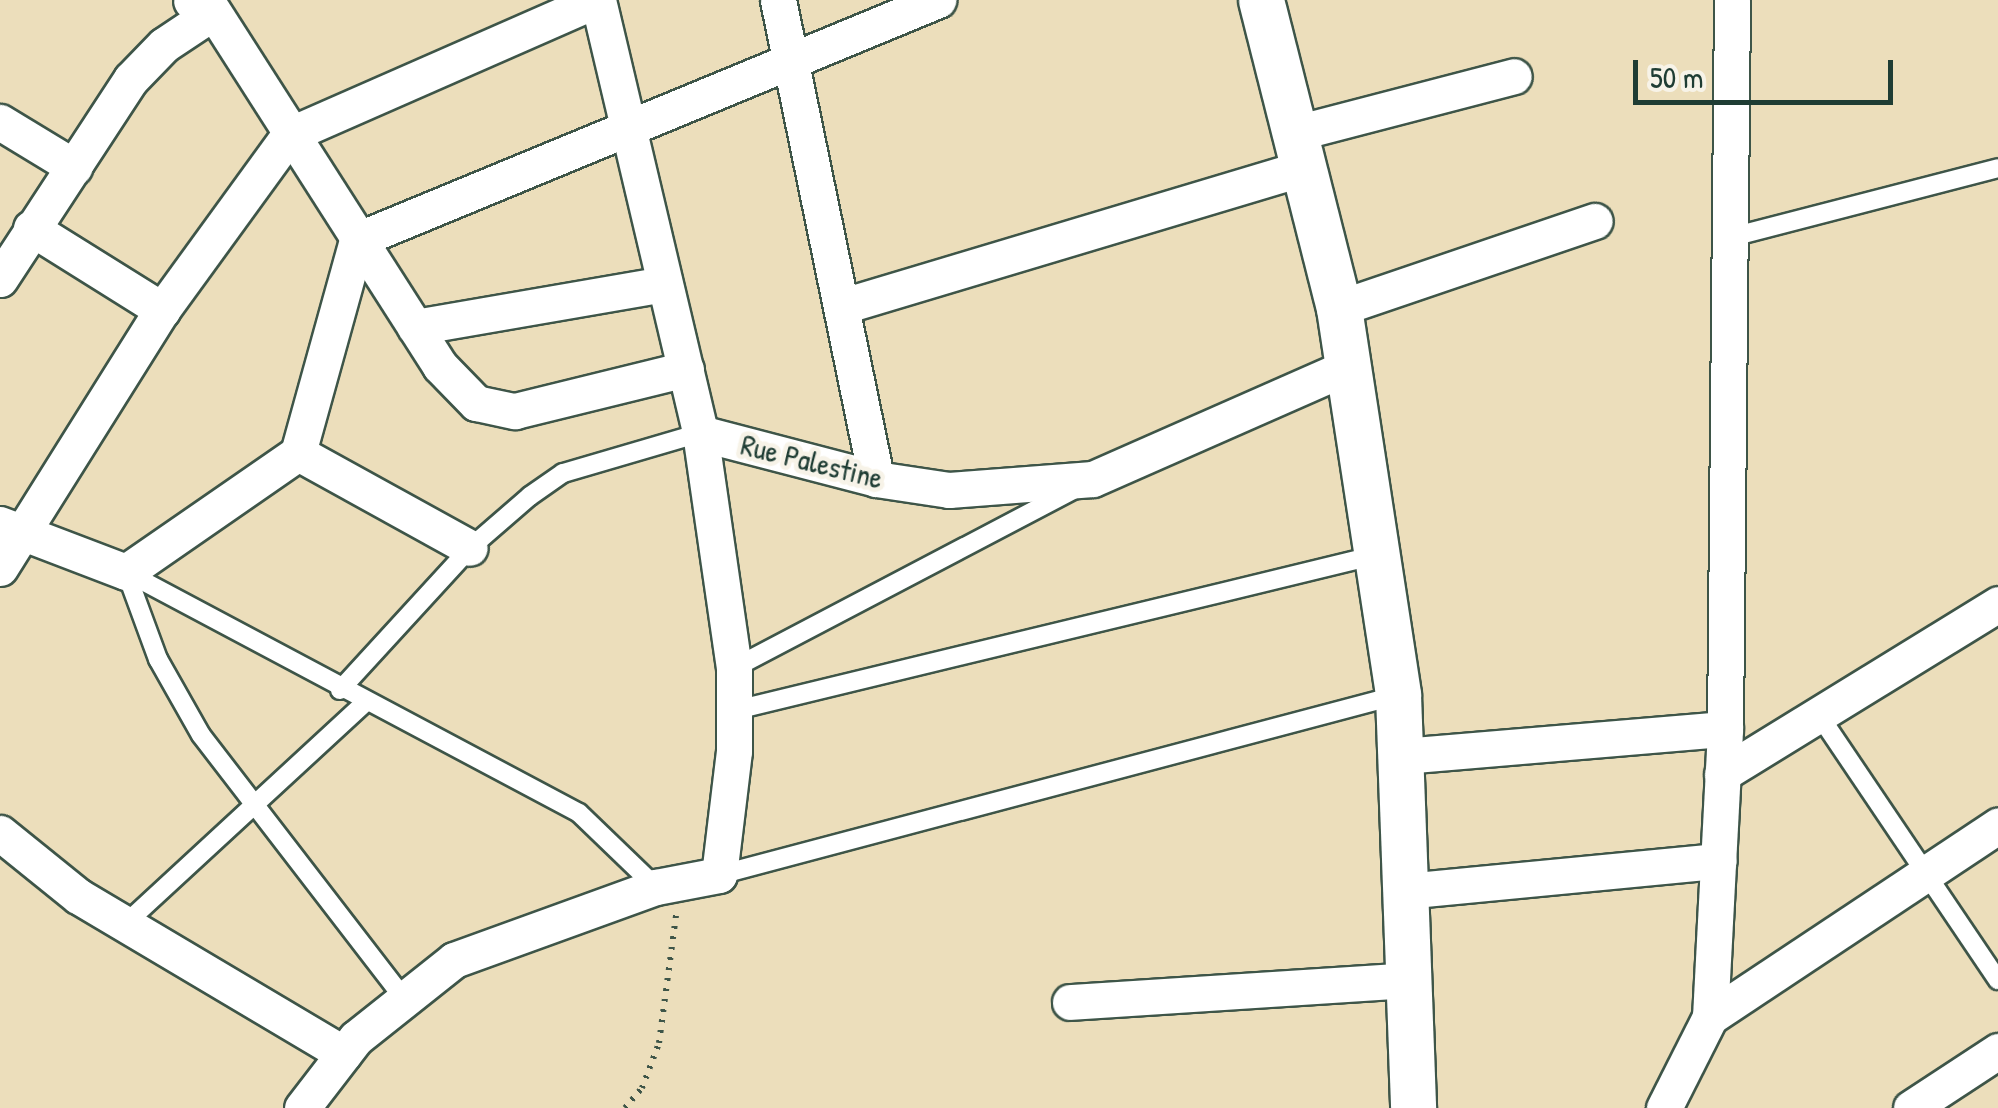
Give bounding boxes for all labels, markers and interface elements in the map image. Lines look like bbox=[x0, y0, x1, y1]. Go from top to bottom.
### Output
scale bar bbox=[1638, 40, 1898, 102]
text: 50 m bbox=[1650, 57, 1703, 97]
street label: Rue Palestine bbox=[737, 426, 887, 496]

